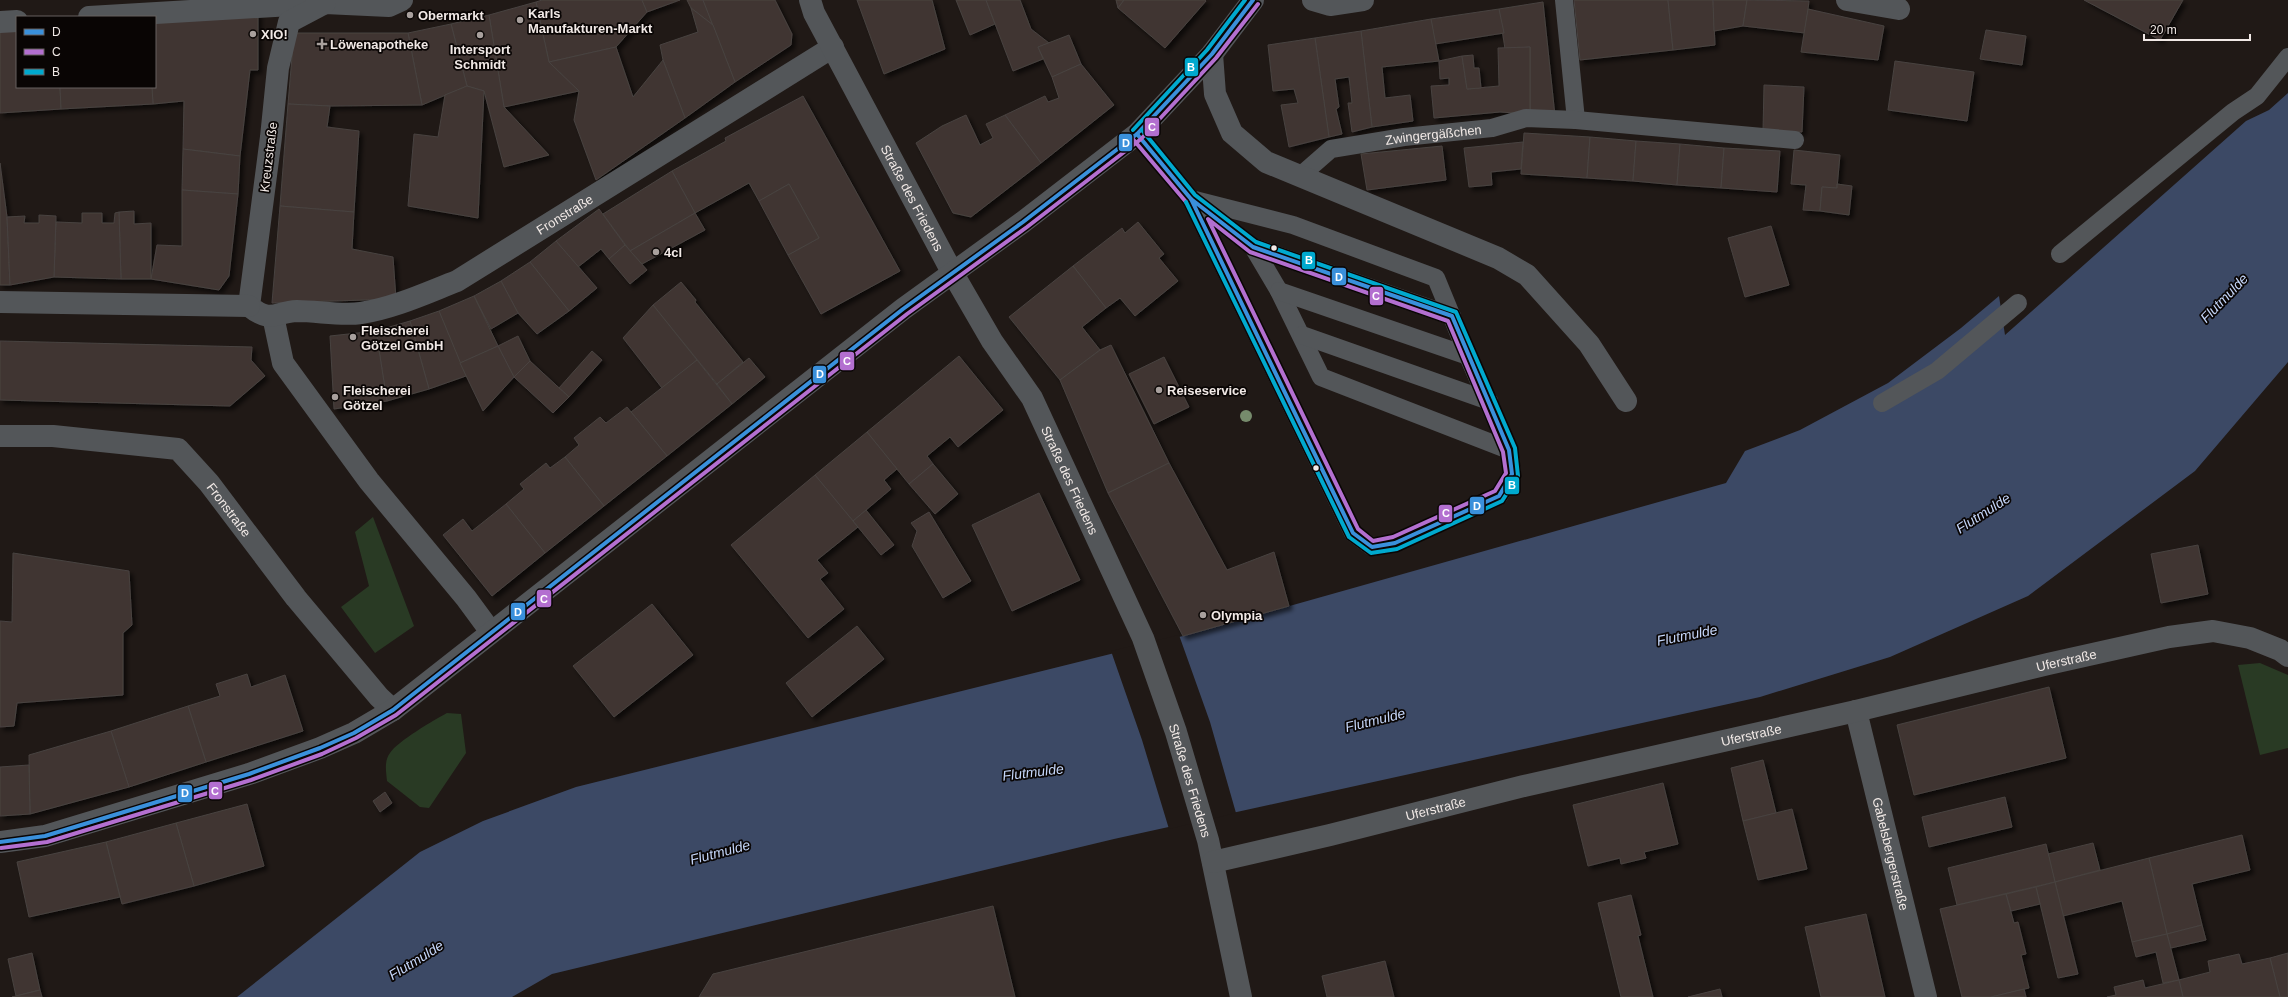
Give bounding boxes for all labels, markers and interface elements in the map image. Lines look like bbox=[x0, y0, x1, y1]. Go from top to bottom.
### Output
place label: Karls Manufakturen-Markt bbox=[528, 6, 653, 36]
place label: Obermarkt bbox=[418, 8, 484, 23]
marker: Obermarkt bbox=[405, 10, 415, 20]
marker: Karls Manufakturen-Markt bbox=[515, 15, 525, 25]
legend bbox=[16, 16, 156, 88]
scale bar bbox=[2144, 16, 2250, 42]
text: 20 m bbox=[2150, 23, 2177, 37]
text: D bbox=[52, 25, 61, 39]
place label: XIO! bbox=[261, 27, 288, 42]
marker: XIO! bbox=[248, 29, 258, 39]
marker: Intersport Schmidt bbox=[475, 30, 485, 40]
place label: Löwenapotheke bbox=[330, 37, 428, 52]
marker: Löwenapotheke bbox=[317, 39, 327, 49]
place label: Intersport Schmidt bbox=[450, 42, 511, 72]
text: C bbox=[52, 45, 61, 59]
line badge: B bbox=[1184, 57, 1199, 77]
text: B bbox=[1187, 61, 1195, 73]
text: B bbox=[52, 65, 60, 79]
line badge: C bbox=[1144, 117, 1160, 137]
street label: Kreuzstraße bbox=[257, 121, 280, 193]
text: C bbox=[1148, 121, 1156, 133]
street label: Zwingergäßchen bbox=[1384, 122, 1482, 148]
line badge: D bbox=[1118, 133, 1133, 152]
text: D bbox=[1122, 137, 1130, 149]
street label: Straße des Friedens bbox=[878, 142, 947, 254]
street label: Fronstraße bbox=[534, 191, 596, 238]
unlabelled marker bbox=[1269, 243, 1279, 253]
place label: 4cl bbox=[664, 245, 682, 260]
marker: 4cl bbox=[651, 247, 661, 257]
line badge: B bbox=[1301, 251, 1316, 270]
text: B bbox=[1305, 254, 1313, 266]
line badge: D bbox=[1331, 267, 1347, 286]
water label: Flutmulde bbox=[2197, 270, 2251, 326]
text: D bbox=[1335, 271, 1343, 283]
line badge: C bbox=[1369, 286, 1384, 306]
text: C bbox=[1372, 290, 1380, 302]
place label: Fleischerei Götzel GmbH bbox=[361, 323, 443, 353]
marker: Fleischerei Götzel GmbH bbox=[348, 332, 358, 342]
line badge: C bbox=[839, 351, 855, 371]
text: C bbox=[843, 355, 851, 367]
line badge: D bbox=[812, 365, 827, 384]
text: D bbox=[816, 368, 824, 380]
place label: Fleischerei Götzel bbox=[343, 383, 411, 413]
place label: Reiseservice bbox=[1167, 383, 1247, 398]
marker: Reiseservice bbox=[1154, 385, 1164, 395]
marker: Fleischerei Götzel bbox=[330, 392, 340, 402]
street label: Straße des Friedens bbox=[1038, 424, 1101, 537]
unlabelled marker bbox=[1311, 463, 1321, 473]
line badge: B bbox=[1504, 476, 1520, 495]
text: B bbox=[1508, 479, 1516, 491]
street label: Fronstraße bbox=[204, 480, 254, 540]
water label: Flutmulde bbox=[1953, 489, 2013, 536]
line badge: D bbox=[1469, 496, 1485, 515]
text: D bbox=[1473, 500, 1481, 512]
line badge: C bbox=[1438, 504, 1453, 523]
text: C bbox=[1442, 507, 1450, 519]
line badge: C bbox=[536, 589, 552, 608]
text: C bbox=[540, 593, 548, 605]
line badge: D bbox=[510, 602, 526, 621]
text: D bbox=[514, 606, 522, 618]
place label: Olympia bbox=[1211, 608, 1263, 623]
marker: Olympia bbox=[1198, 610, 1208, 620]
water label: Flutmulde bbox=[1655, 621, 1719, 649]
street label: Uferstraße bbox=[2035, 646, 2098, 675]
water label: Flutmulde bbox=[1343, 705, 1407, 735]
street label: Uferstraße bbox=[1720, 721, 1783, 749]
street label: Straße des Friedens bbox=[1166, 722, 1214, 840]
water label: Flutmulde bbox=[1002, 760, 1065, 784]
line badge: C bbox=[208, 781, 223, 800]
line badge: D bbox=[177, 784, 193, 803]
text: C bbox=[211, 785, 219, 797]
text: D bbox=[181, 787, 189, 799]
street label: Uferstraße bbox=[1404, 794, 1467, 824]
street label: Gabelsbergerstraße bbox=[1869, 796, 1912, 912]
water label: Flutmulde bbox=[688, 836, 752, 868]
water label: Flutmulde bbox=[386, 937, 446, 983]

